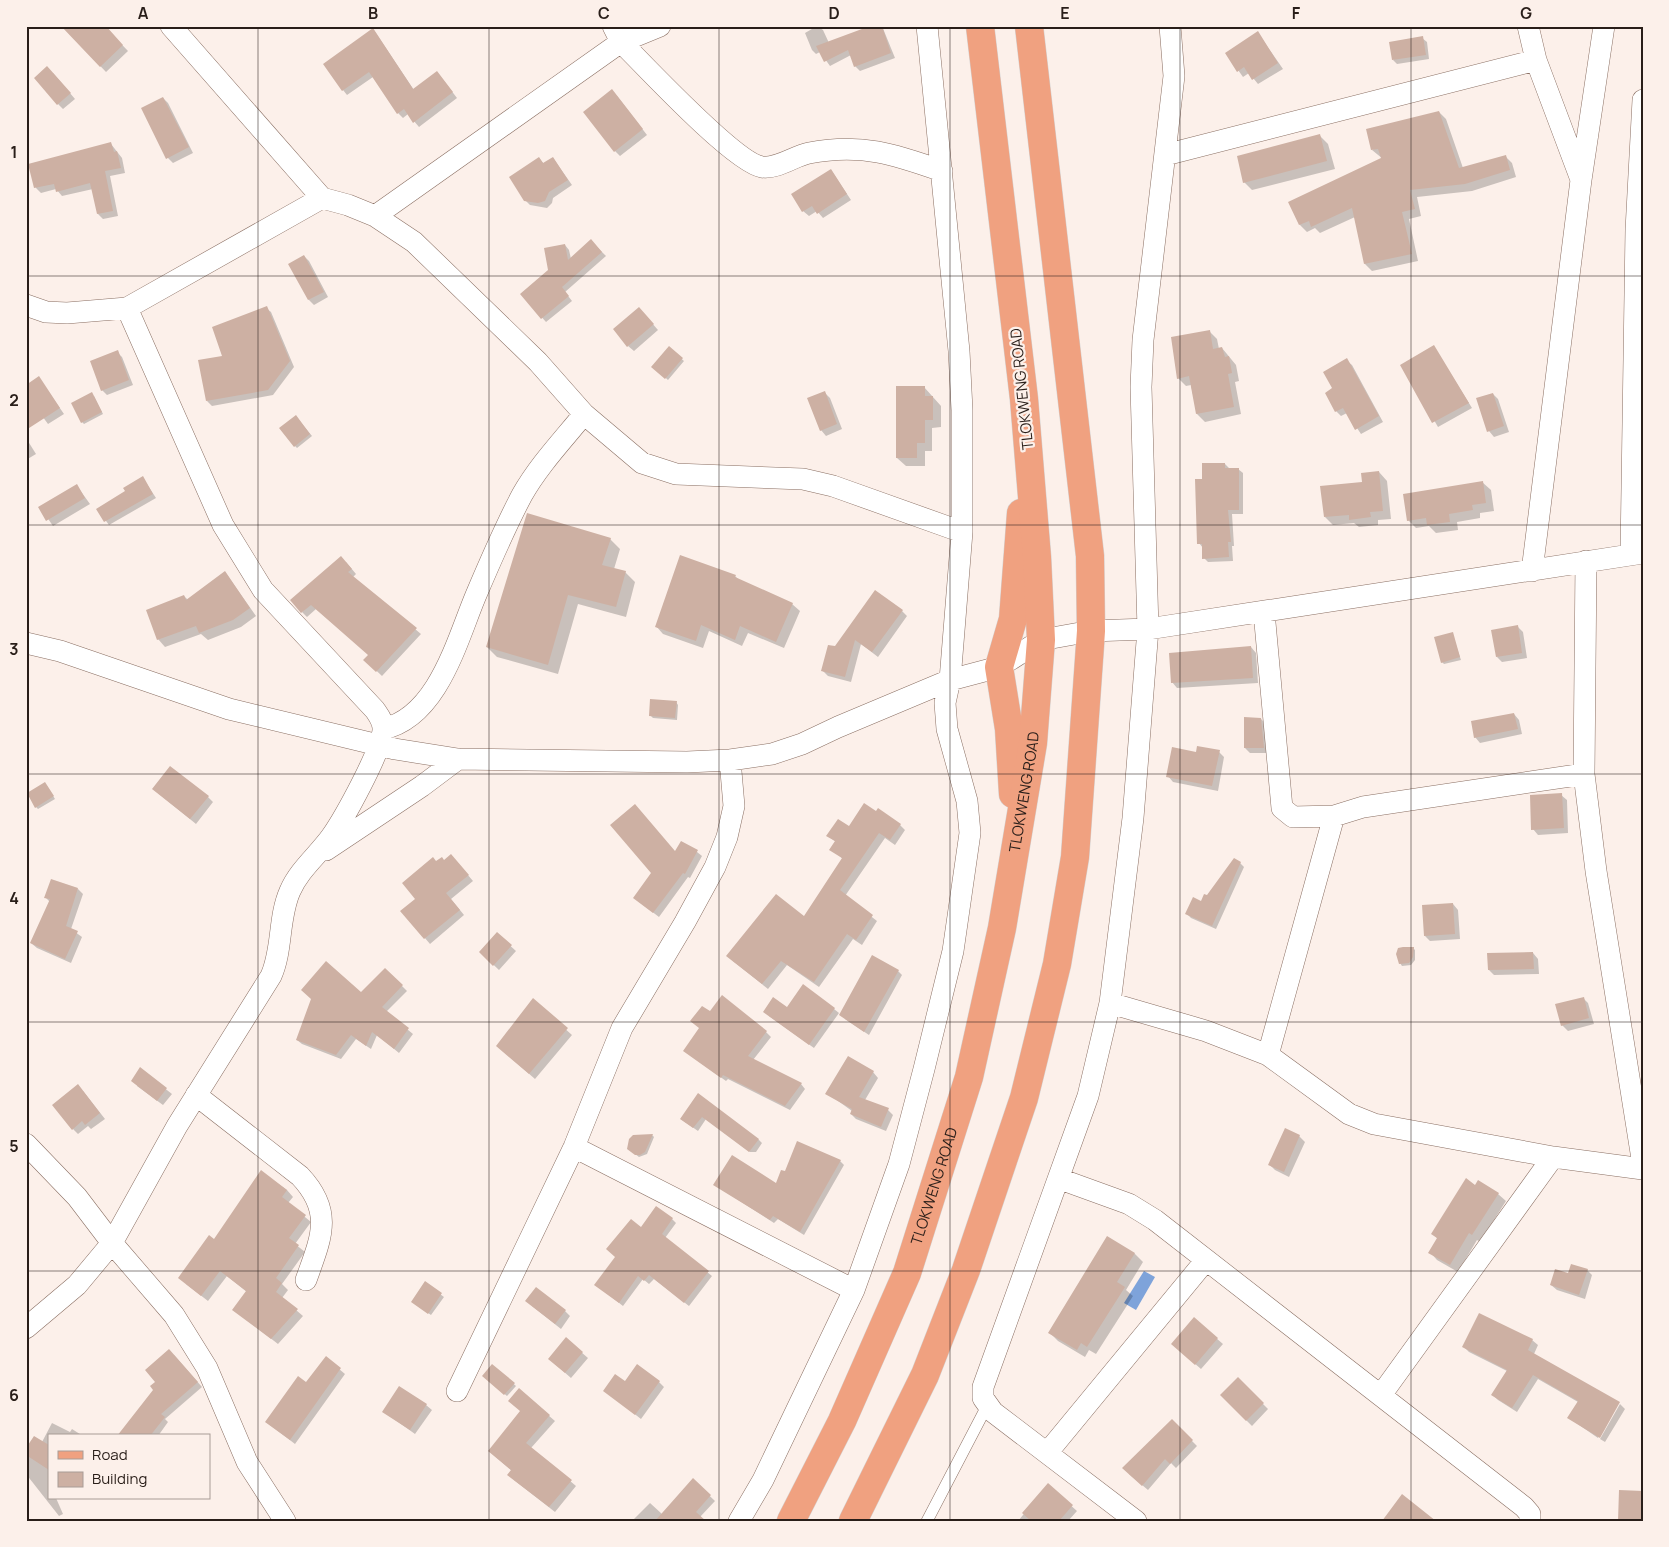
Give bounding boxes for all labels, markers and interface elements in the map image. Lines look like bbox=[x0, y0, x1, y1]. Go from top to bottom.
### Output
text: A bbox=[138, 2, 149, 24]
text: B bbox=[368, 2, 378, 24]
text: C bbox=[598, 2, 610, 24]
text: D bbox=[828, 2, 840, 24]
text: E bbox=[1060, 2, 1070, 24]
text: F bbox=[1292, 2, 1301, 24]
text: G bbox=[1520, 2, 1532, 24]
text: 1 bbox=[10, 141, 18, 163]
street label: TLOKWENG ROAD bbox=[1005, 327, 1038, 451]
text: 2 bbox=[9, 389, 19, 411]
text: 3 bbox=[9, 638, 19, 660]
street label: TLOKWENG ROAD bbox=[1004, 731, 1044, 854]
text: 4 bbox=[9, 887, 19, 909]
street label: TLOKWENG ROAD bbox=[906, 1125, 962, 1247]
text: 5 bbox=[9, 1135, 19, 1157]
text: 6 bbox=[9, 1384, 19, 1406]
legend bbox=[48, 1434, 210, 1500]
text: Road bbox=[92, 1444, 128, 1465]
text: Building bbox=[92, 1468, 147, 1489]

